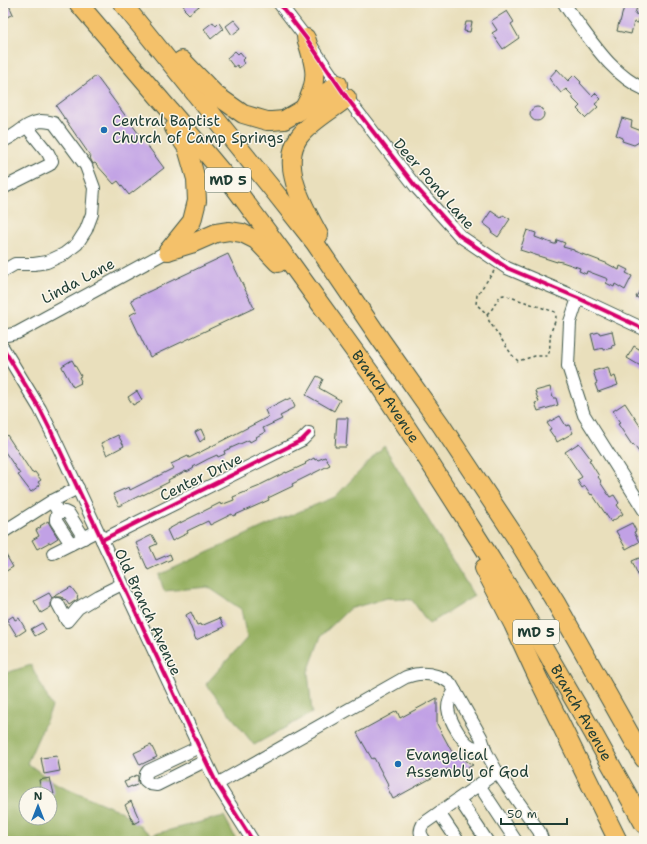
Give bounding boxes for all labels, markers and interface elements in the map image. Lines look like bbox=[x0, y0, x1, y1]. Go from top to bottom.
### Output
place label: Central Baptist Church of Camp Springs bbox=[112, 111, 284, 148]
marker: Central Baptist Church of Camp Springs bbox=[99, 125, 109, 135]
street label: Deer Pond Lane bbox=[389, 134, 479, 234]
road number: MD 5 bbox=[205, 168, 251, 192]
street label: Linda Lane bbox=[38, 253, 118, 309]
street label: Branch Avenue bbox=[347, 346, 424, 447]
street label: Center Drive bbox=[156, 448, 246, 506]
street label: Old Branch Avenue bbox=[110, 545, 186, 679]
road number: MD 5 bbox=[513, 620, 559, 644]
street label: Branch Avenue bbox=[546, 661, 617, 765]
place label: Evangelical Assembly of God bbox=[406, 745, 529, 782]
marker: Evangelical Assembly of God bbox=[393, 759, 403, 769]
north arrow bbox=[18, 786, 58, 826]
text: N bbox=[34, 789, 43, 804]
scale bar bbox=[501, 800, 567, 826]
text: 50 m bbox=[507, 806, 537, 822]

